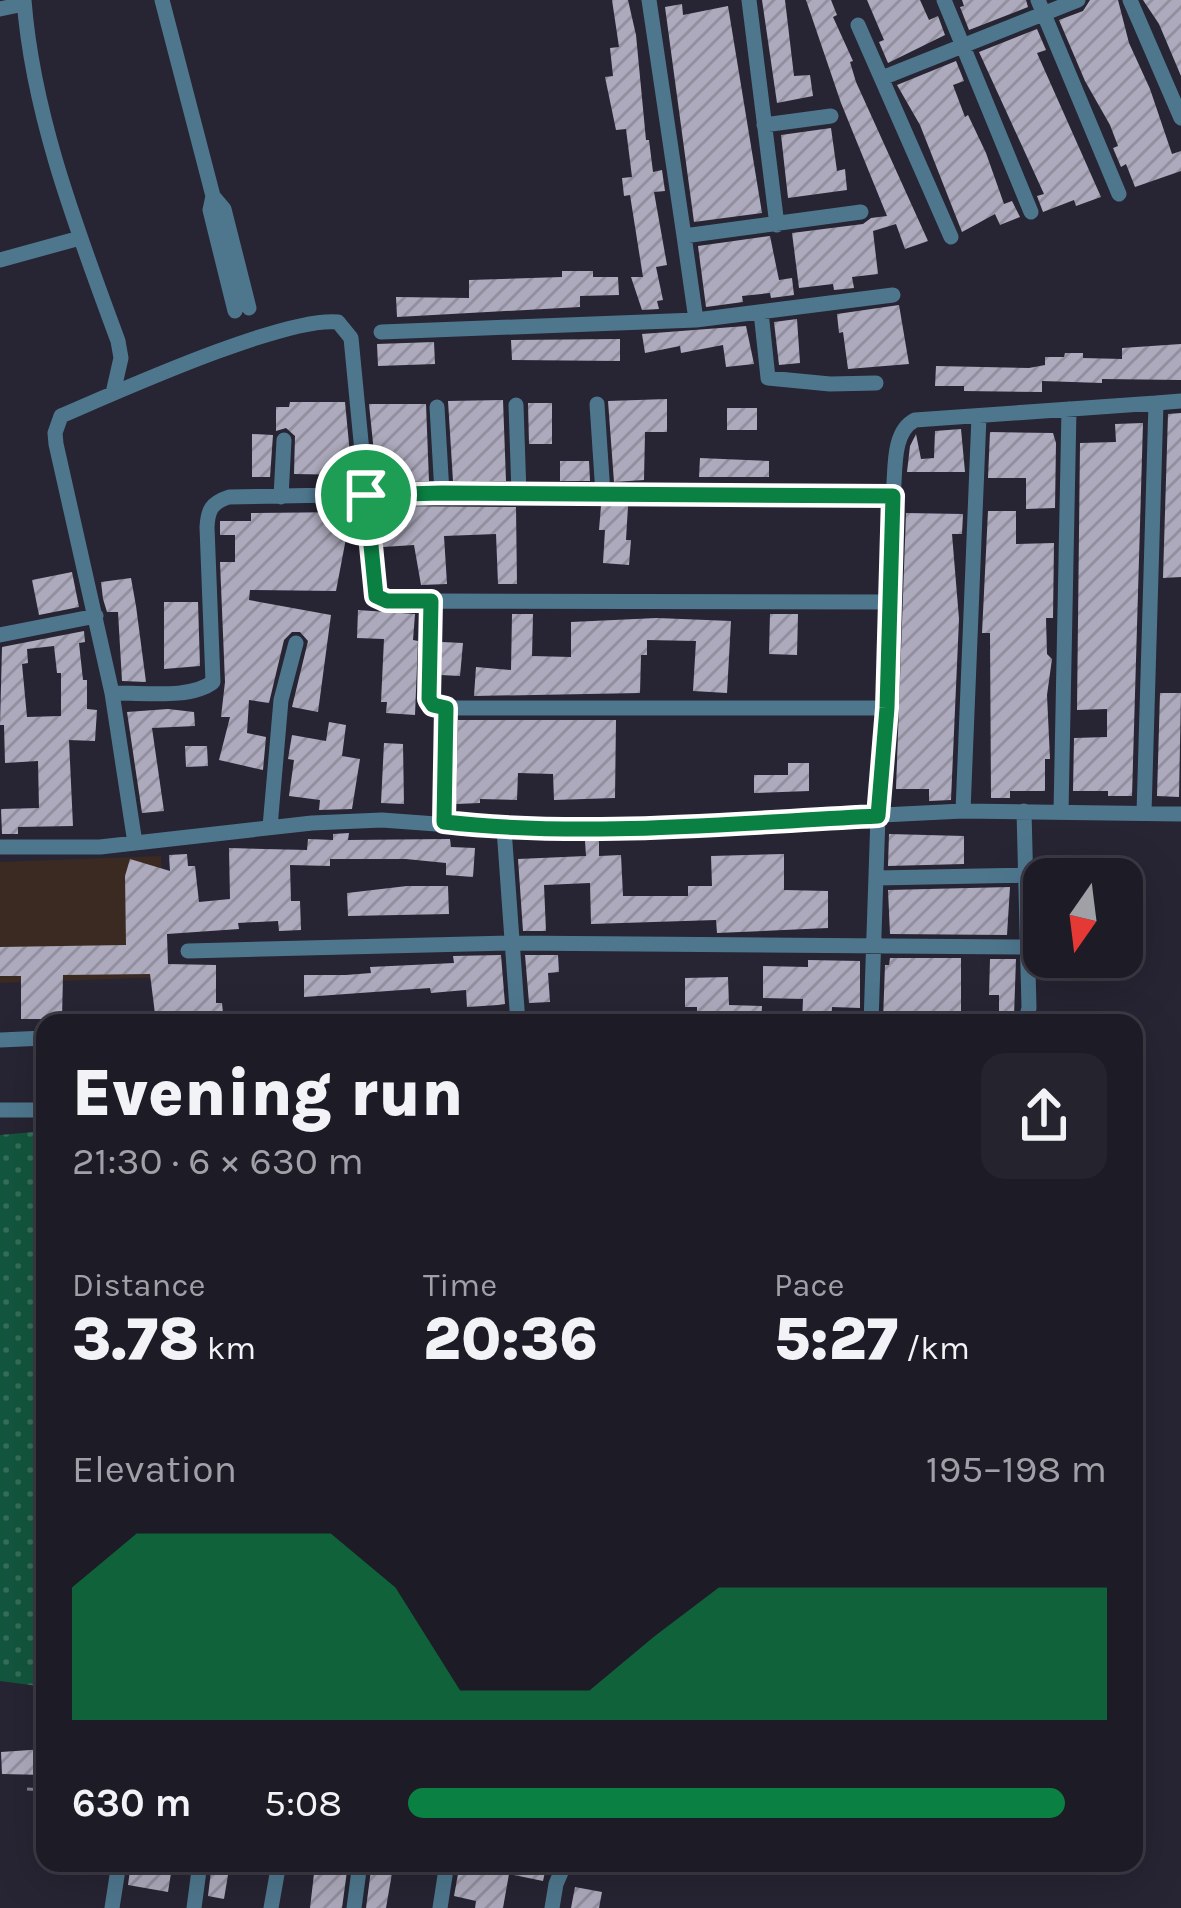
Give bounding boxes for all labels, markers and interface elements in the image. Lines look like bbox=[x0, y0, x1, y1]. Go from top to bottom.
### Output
pin bbox=[315, 444, 417, 546]
icon: arrive bbox=[333, 462, 399, 528]
north arrow bbox=[1023, 858, 1143, 978]
map controls bbox=[1023, 858, 1143, 978]
button: share bbox=[981, 1053, 1107, 1179]
text: Evening run bbox=[72, 1054, 463, 1132]
text: 21:30 · 6 × 630 m bbox=[72, 1138, 364, 1184]
text: Distance bbox=[72, 1266, 205, 1304]
text: Time bbox=[423, 1266, 497, 1304]
text: Pace bbox=[774, 1266, 844, 1304]
text: 3.78 bbox=[72, 1304, 199, 1374]
text: 20:36 bbox=[423, 1304, 598, 1374]
text: 5:27 bbox=[774, 1304, 898, 1374]
text: km bbox=[199, 1329, 256, 1367]
text: /km bbox=[898, 1329, 970, 1367]
text: Elevation bbox=[72, 1446, 237, 1492]
text: 195–198 m bbox=[926, 1446, 1107, 1492]
text: 630 m bbox=[72, 1780, 191, 1826]
text: 5:08 bbox=[264, 1780, 342, 1826]

